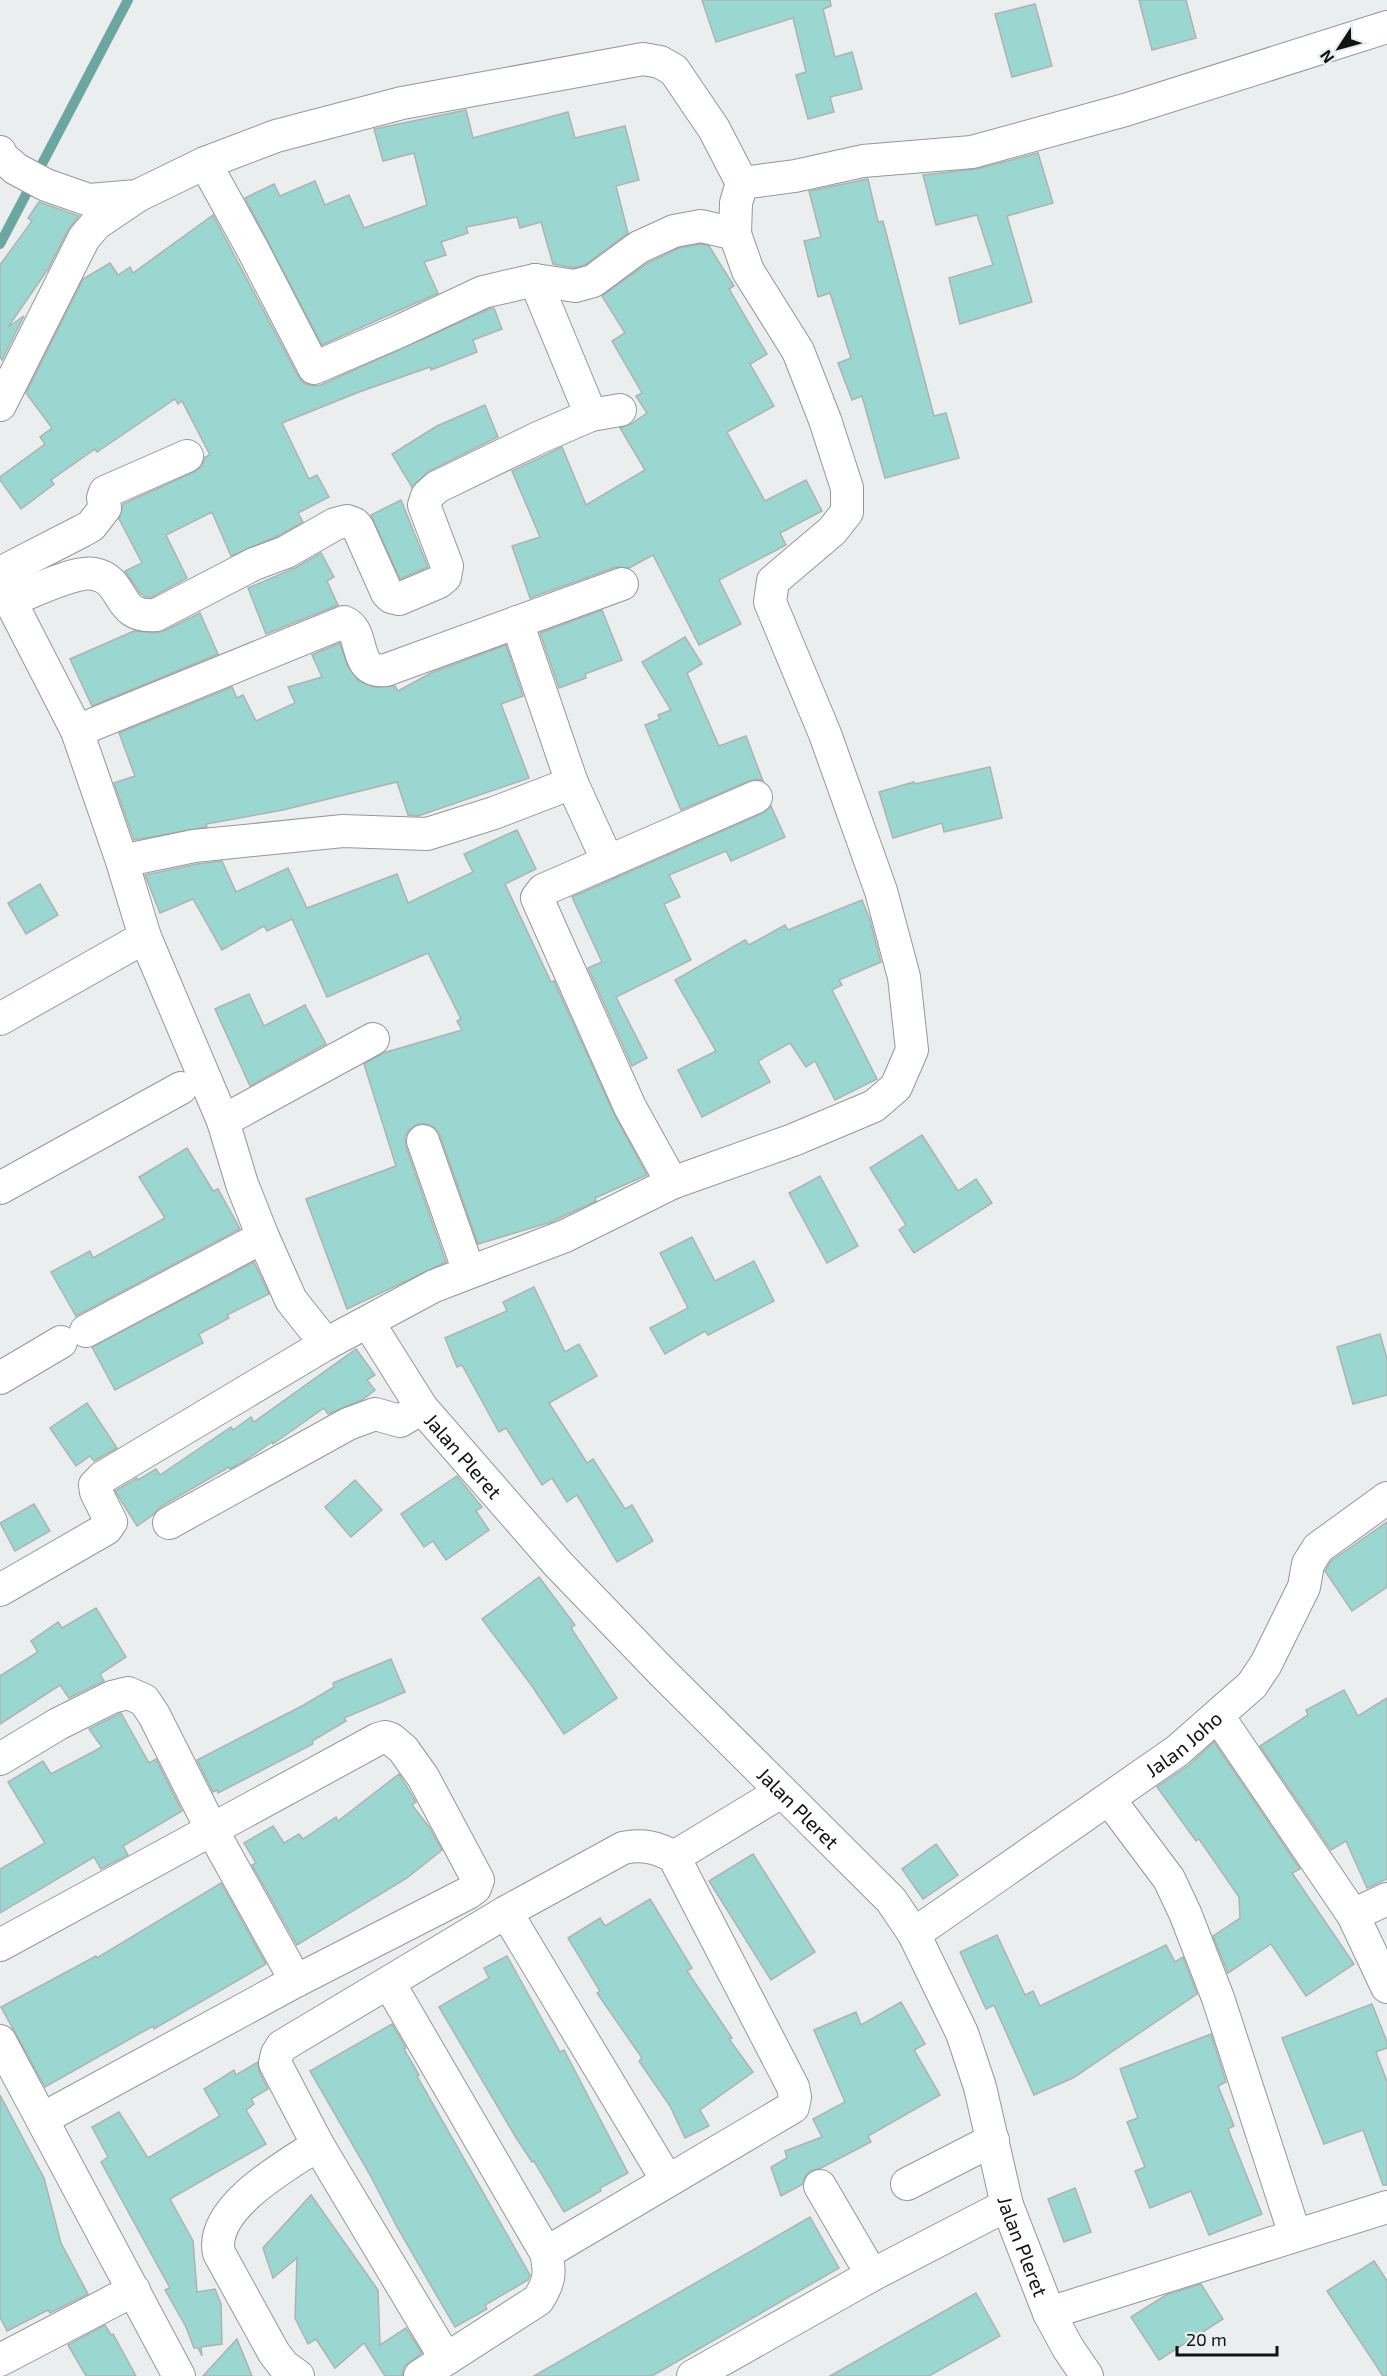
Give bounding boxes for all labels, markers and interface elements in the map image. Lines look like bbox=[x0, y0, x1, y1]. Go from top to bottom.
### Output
north arrow bbox=[1309, 18, 1369, 78]
text: N bbox=[1315, 47, 1338, 67]
street label: Jalan Pleret bbox=[420, 1408, 508, 1504]
street label: Jalan Joho bbox=[1140, 1705, 1227, 1782]
street label: Jalan Pleret bbox=[753, 1762, 845, 1854]
street label: Jalan Pleret bbox=[993, 2194, 1054, 2300]
scale bar bbox=[1177, 2319, 1278, 2357]
text: 20 m bbox=[1186, 2328, 1227, 2350]

